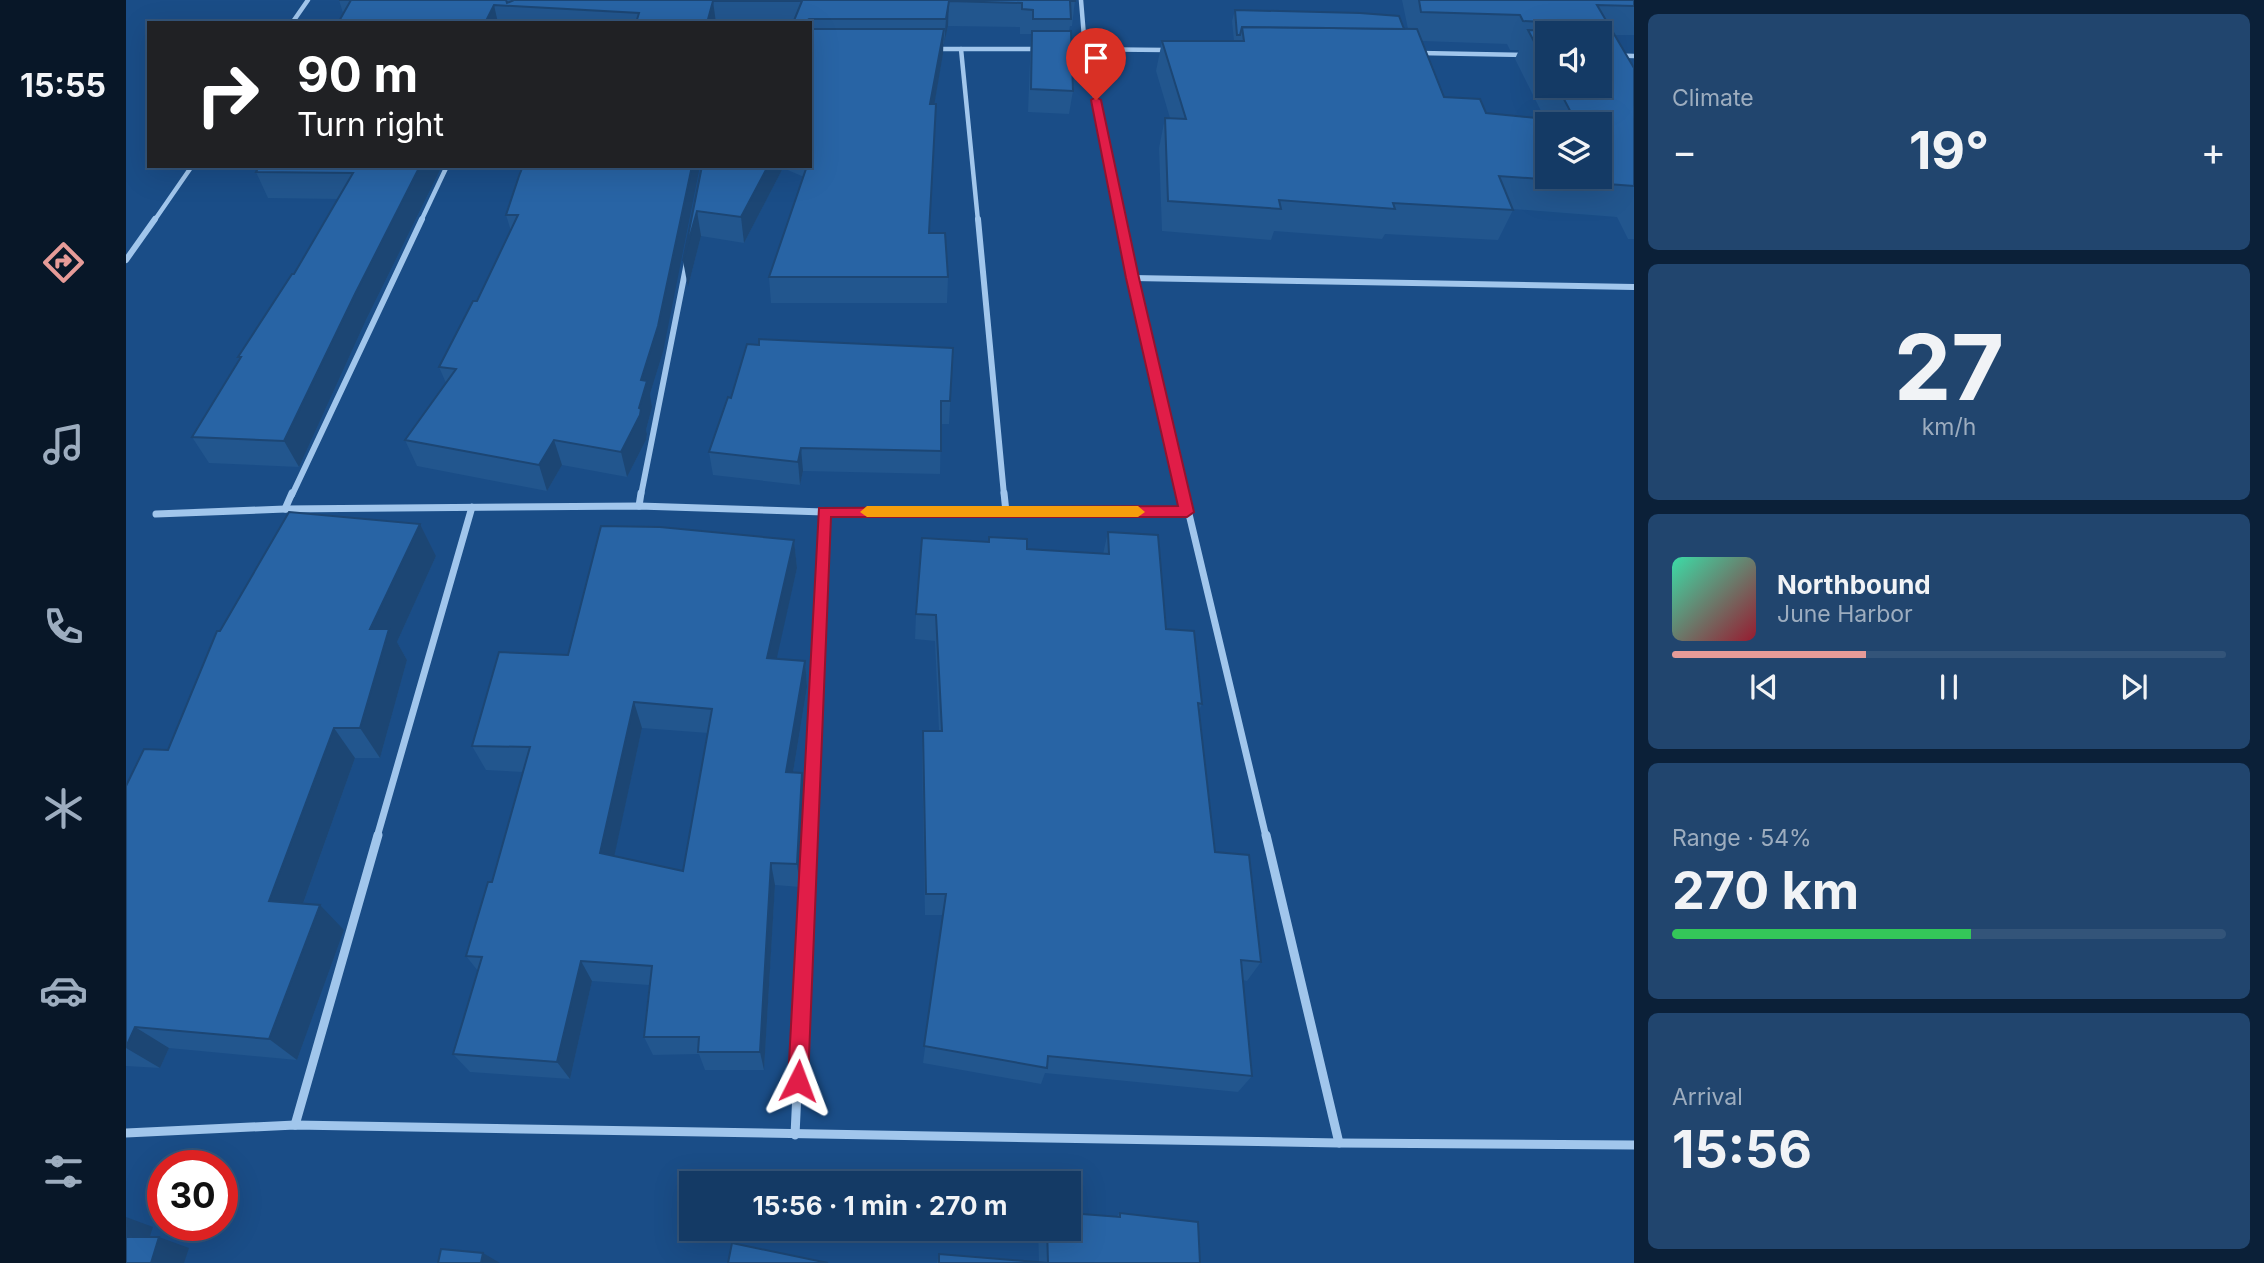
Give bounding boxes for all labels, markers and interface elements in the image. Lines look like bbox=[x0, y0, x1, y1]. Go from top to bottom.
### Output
map controls bbox=[1535, 21, 1612, 189]
button: sound bbox=[1535, 21, 1612, 98]
pin bbox=[1066, 28, 1126, 100]
icon: arrive bbox=[1077, 39, 1115, 77]
text: 90 m bbox=[297, 45, 418, 104]
icon: right bbox=[182, 49, 273, 140]
text: 15:55 bbox=[20, 66, 106, 105]
text: Climate bbox=[1672, 84, 1754, 112]
text: Turn right bbox=[297, 105, 444, 144]
button: layers bbox=[1535, 112, 1612, 189]
text: 19° bbox=[1909, 119, 1989, 182]
text: − bbox=[1672, 128, 1697, 174]
text: + bbox=[2201, 128, 2226, 174]
icon: directions bbox=[39, 238, 88, 287]
text: 27 bbox=[1894, 312, 2004, 422]
text: km/h bbox=[1922, 413, 1976, 441]
icon: music bbox=[39, 420, 88, 469]
text: Northbound bbox=[1777, 569, 1931, 600]
text: June Harbor bbox=[1777, 600, 1913, 628]
icon: phone bbox=[39, 602, 88, 651]
icon: previous bbox=[1745, 668, 1783, 706]
icon: pause bbox=[1930, 668, 1968, 706]
icon: next bbox=[2115, 668, 2153, 706]
icon: climate bbox=[39, 784, 88, 833]
text: Range · 54% bbox=[1672, 824, 1812, 852]
text: 270 km bbox=[1672, 859, 1859, 922]
icon: car bbox=[39, 966, 88, 1015]
position arrow bbox=[761, 1044, 835, 1118]
text: Arrival bbox=[1672, 1083, 1743, 1111]
text: 15:56 bbox=[1672, 1118, 1812, 1181]
icon: filters bbox=[39, 1147, 88, 1196]
speed limit sign: 30 bbox=[147, 1150, 238, 1241]
text: 15:56 · 1 min · 270 m bbox=[753, 1190, 1007, 1221]

